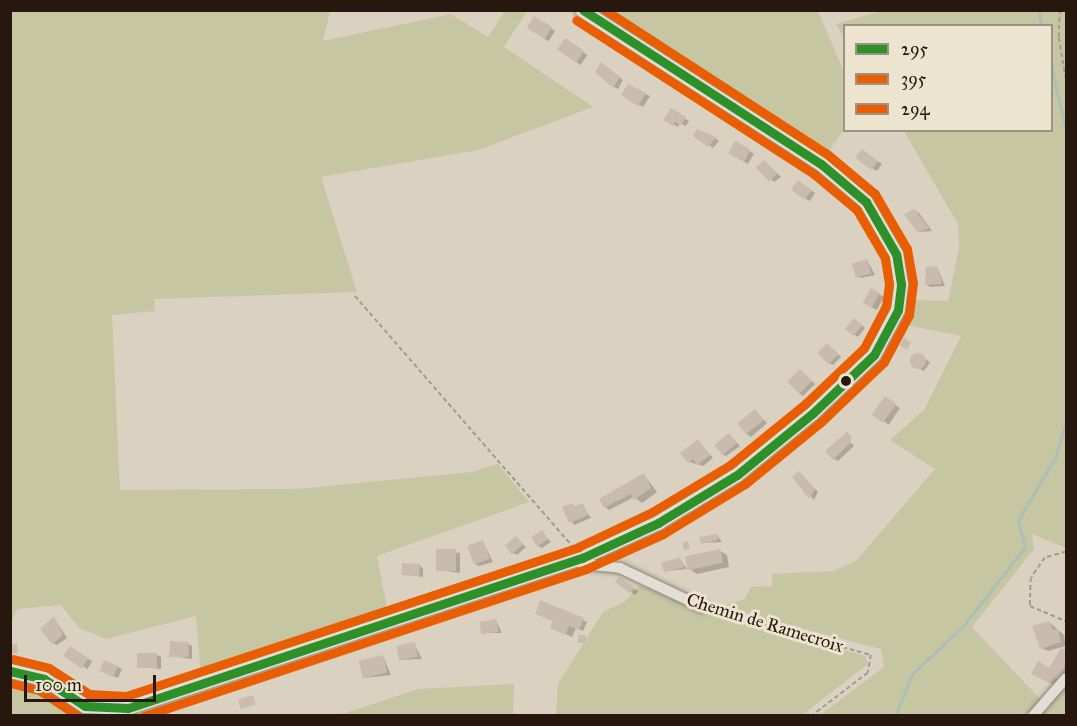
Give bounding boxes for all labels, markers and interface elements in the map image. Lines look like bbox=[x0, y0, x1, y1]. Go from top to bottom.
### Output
legend bbox=[843, 24, 1053, 132]
text: 295 bbox=[901, 38, 928, 60]
text: 395 bbox=[901, 68, 926, 90]
text: 294 bbox=[901, 98, 930, 120]
unlabelled marker bbox=[840, 375, 852, 387]
street label: Chemin de Ramecroix bbox=[684, 589, 846, 657]
scale bar bbox=[27, 663, 159, 701]
text: 100 m bbox=[35, 674, 82, 696]

